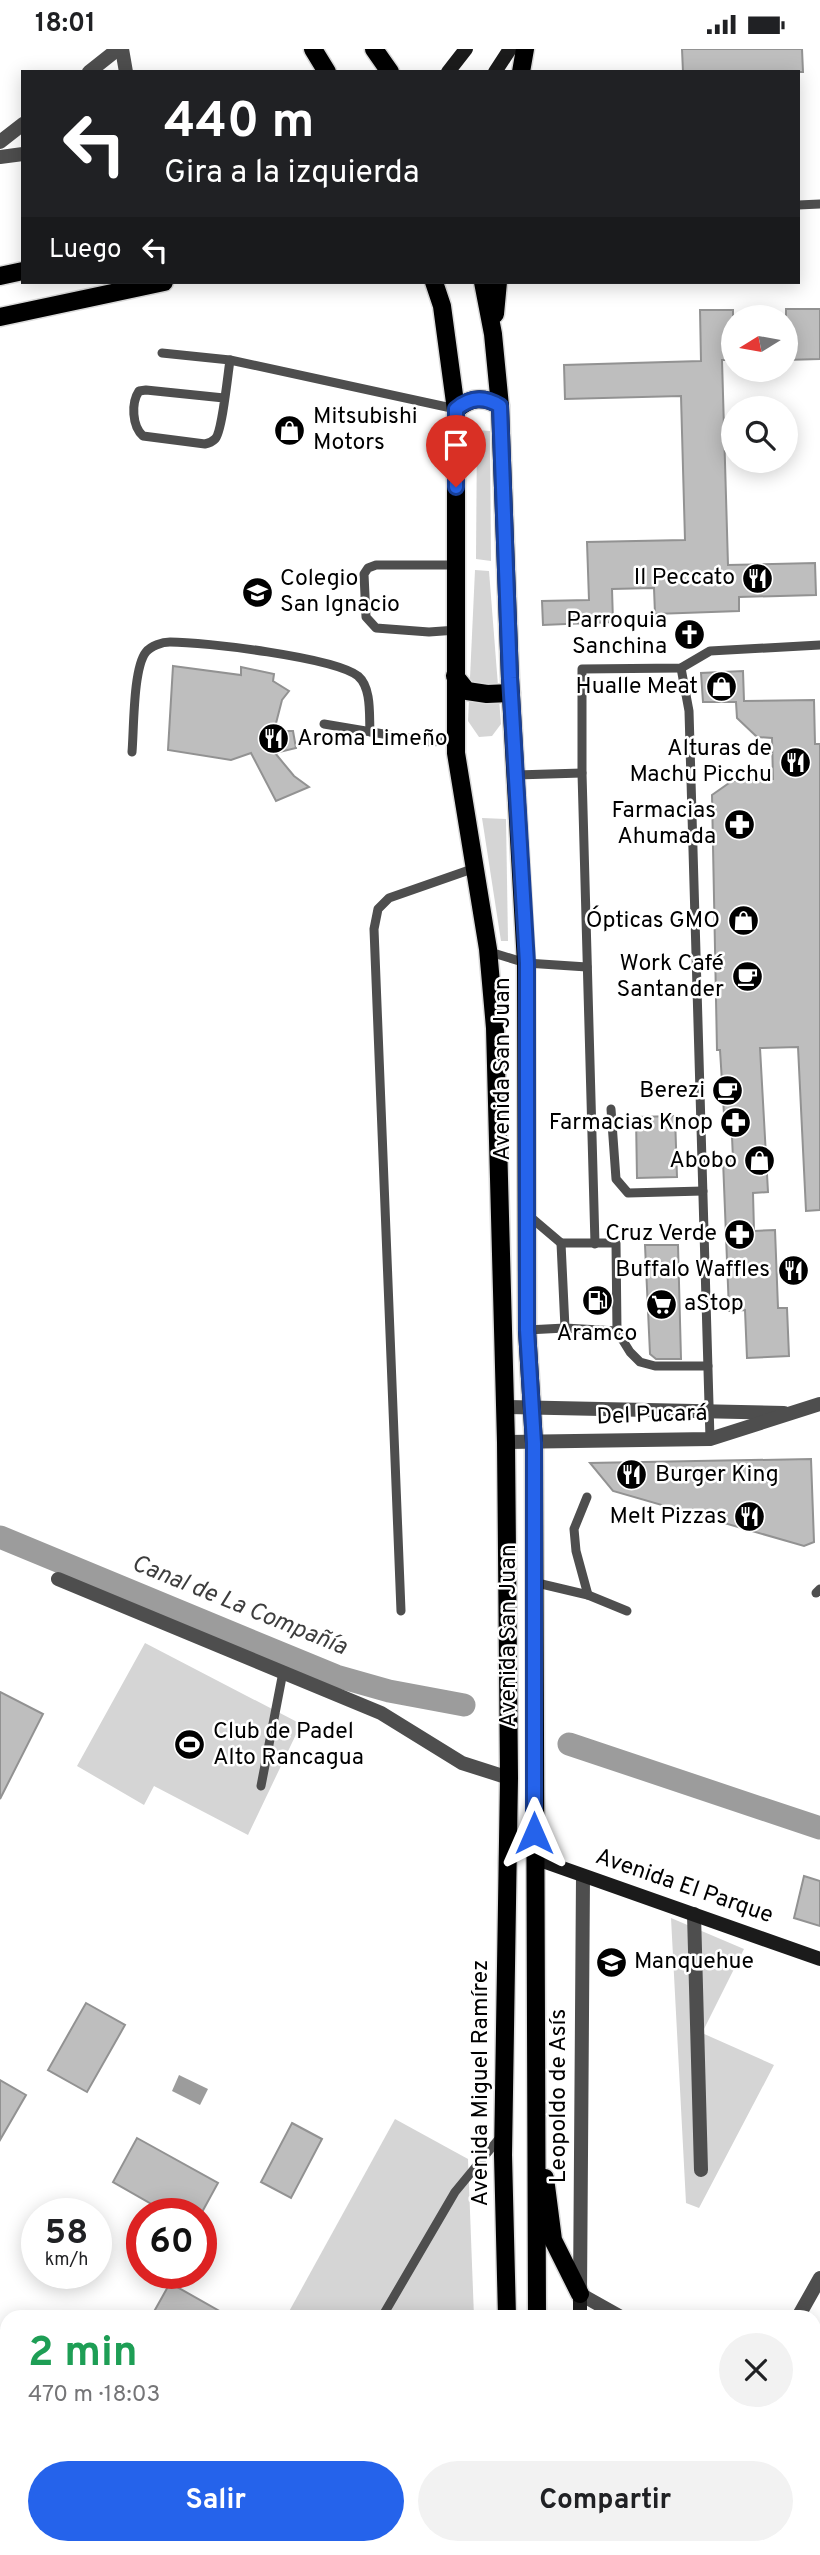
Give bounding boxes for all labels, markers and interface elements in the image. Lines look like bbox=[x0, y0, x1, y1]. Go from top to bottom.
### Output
text: 18:01 bbox=[35, 8, 96, 41]
text: 440 m bbox=[164, 93, 314, 155]
icon: left bbox=[49, 98, 140, 189]
text: Gira a la izquierda bbox=[164, 154, 420, 194]
icon: left bbox=[136, 231, 174, 269]
text: Luego bbox=[49, 234, 122, 267]
north arrow bbox=[721, 305, 798, 381]
map controls bbox=[721, 305, 798, 473]
button: search bbox=[721, 396, 798, 473]
place label: Mitsubishi Motors bbox=[313, 403, 418, 458]
shop icon: Mitsubishi Motors bbox=[273, 413, 307, 447]
pin bbox=[426, 415, 486, 487]
icon: arrive bbox=[437, 426, 475, 464]
restaurant icon: Il Peccato bbox=[741, 561, 775, 595]
place label: Il Peccato bbox=[634, 564, 735, 593]
place label: Colegio San Ignacio bbox=[280, 565, 400, 620]
school or university icon: Colegio San Ignacio bbox=[240, 575, 274, 609]
place label: Parroquia Sanchina bbox=[566, 607, 667, 662]
church icon: Parroquia Sanchina bbox=[673, 617, 707, 651]
shop icon: Hualle Meat bbox=[704, 670, 738, 704]
place label: Hualle Meat bbox=[576, 673, 698, 702]
restaurant icon: Aroma Limeño bbox=[257, 722, 291, 756]
place label: Aroma Limeño bbox=[297, 725, 448, 754]
place label: Alturas de Machu Picchu bbox=[630, 735, 772, 790]
restaurant icon: Alturas de Machu Picchu bbox=[778, 745, 812, 779]
place label: Farmacias Ahumada bbox=[611, 797, 716, 852]
pharmacy icon: Farmacias Ahumada bbox=[722, 807, 756, 841]
shop icon: Ópticas GMO bbox=[726, 904, 760, 938]
place label: Ópticas GMO bbox=[586, 905, 720, 936]
place label: Work Café Santander bbox=[617, 950, 724, 1005]
cafe icon: Work Café Santander bbox=[730, 960, 764, 994]
street label: Avenida San Juan bbox=[489, 977, 518, 1161]
cafe icon: Berezi bbox=[711, 1074, 745, 1108]
place label: Berezi bbox=[639, 1077, 705, 1106]
pharmacy icon: Farmacias Knop bbox=[719, 1106, 753, 1140]
place label: Farmacias Knop bbox=[549, 1109, 713, 1138]
shop icon: Abobo bbox=[743, 1144, 777, 1178]
place label: Abobo bbox=[669, 1147, 737, 1176]
pharmacy icon: Cruz Verde bbox=[723, 1217, 757, 1251]
place label: Cruz Verde bbox=[605, 1220, 717, 1249]
restaurant icon: Buffalo Waffles bbox=[776, 1253, 810, 1287]
place label: Buffalo Waffles bbox=[615, 1256, 770, 1285]
fuel station icon: Aramco bbox=[580, 1283, 614, 1317]
supermarket icon: aStop bbox=[644, 1287, 678, 1321]
place label: aStop bbox=[684, 1290, 744, 1319]
place label: Aramco bbox=[557, 1320, 637, 1349]
street label: Del Pucará bbox=[596, 1400, 708, 1432]
restaurant icon: Burger King bbox=[615, 1458, 649, 1492]
place label: Burger King bbox=[655, 1461, 779, 1490]
restaurant icon: Melt Pizzas bbox=[733, 1500, 767, 1534]
place label: Melt Pizzas bbox=[610, 1503, 727, 1532]
street label: Avenida San Juan bbox=[495, 1544, 524, 1728]
water label: Canal de La Compañía bbox=[127, 1549, 352, 1663]
place label: Club de Padel Alto Rancagua bbox=[213, 1718, 364, 1773]
sports icon: Club de Padel Alto Rancagua bbox=[173, 1728, 207, 1762]
position arrow bbox=[497, 1796, 571, 1870]
street label: Avenida El Parque bbox=[591, 1843, 777, 1931]
school or university icon: Manquehue bbox=[594, 1945, 628, 1979]
place label: Manquehue bbox=[634, 1948, 754, 1977]
street label: Avenida Miguel Ramírez bbox=[467, 1960, 496, 2206]
street label: Leopoldo de Asís bbox=[545, 2009, 574, 2183]
speed limit sign: 60 bbox=[126, 2198, 217, 2289]
text: 58 bbox=[45, 2212, 88, 2256]
text: km/h bbox=[45, 2249, 88, 2272]
text: 2 min bbox=[28, 2328, 138, 2381]
button: close bbox=[719, 2333, 793, 2407]
text: 470 m · 18:03 bbox=[28, 2381, 160, 2410]
button: Salir bbox=[28, 2461, 404, 2541]
button: Compartir bbox=[418, 2461, 793, 2541]

